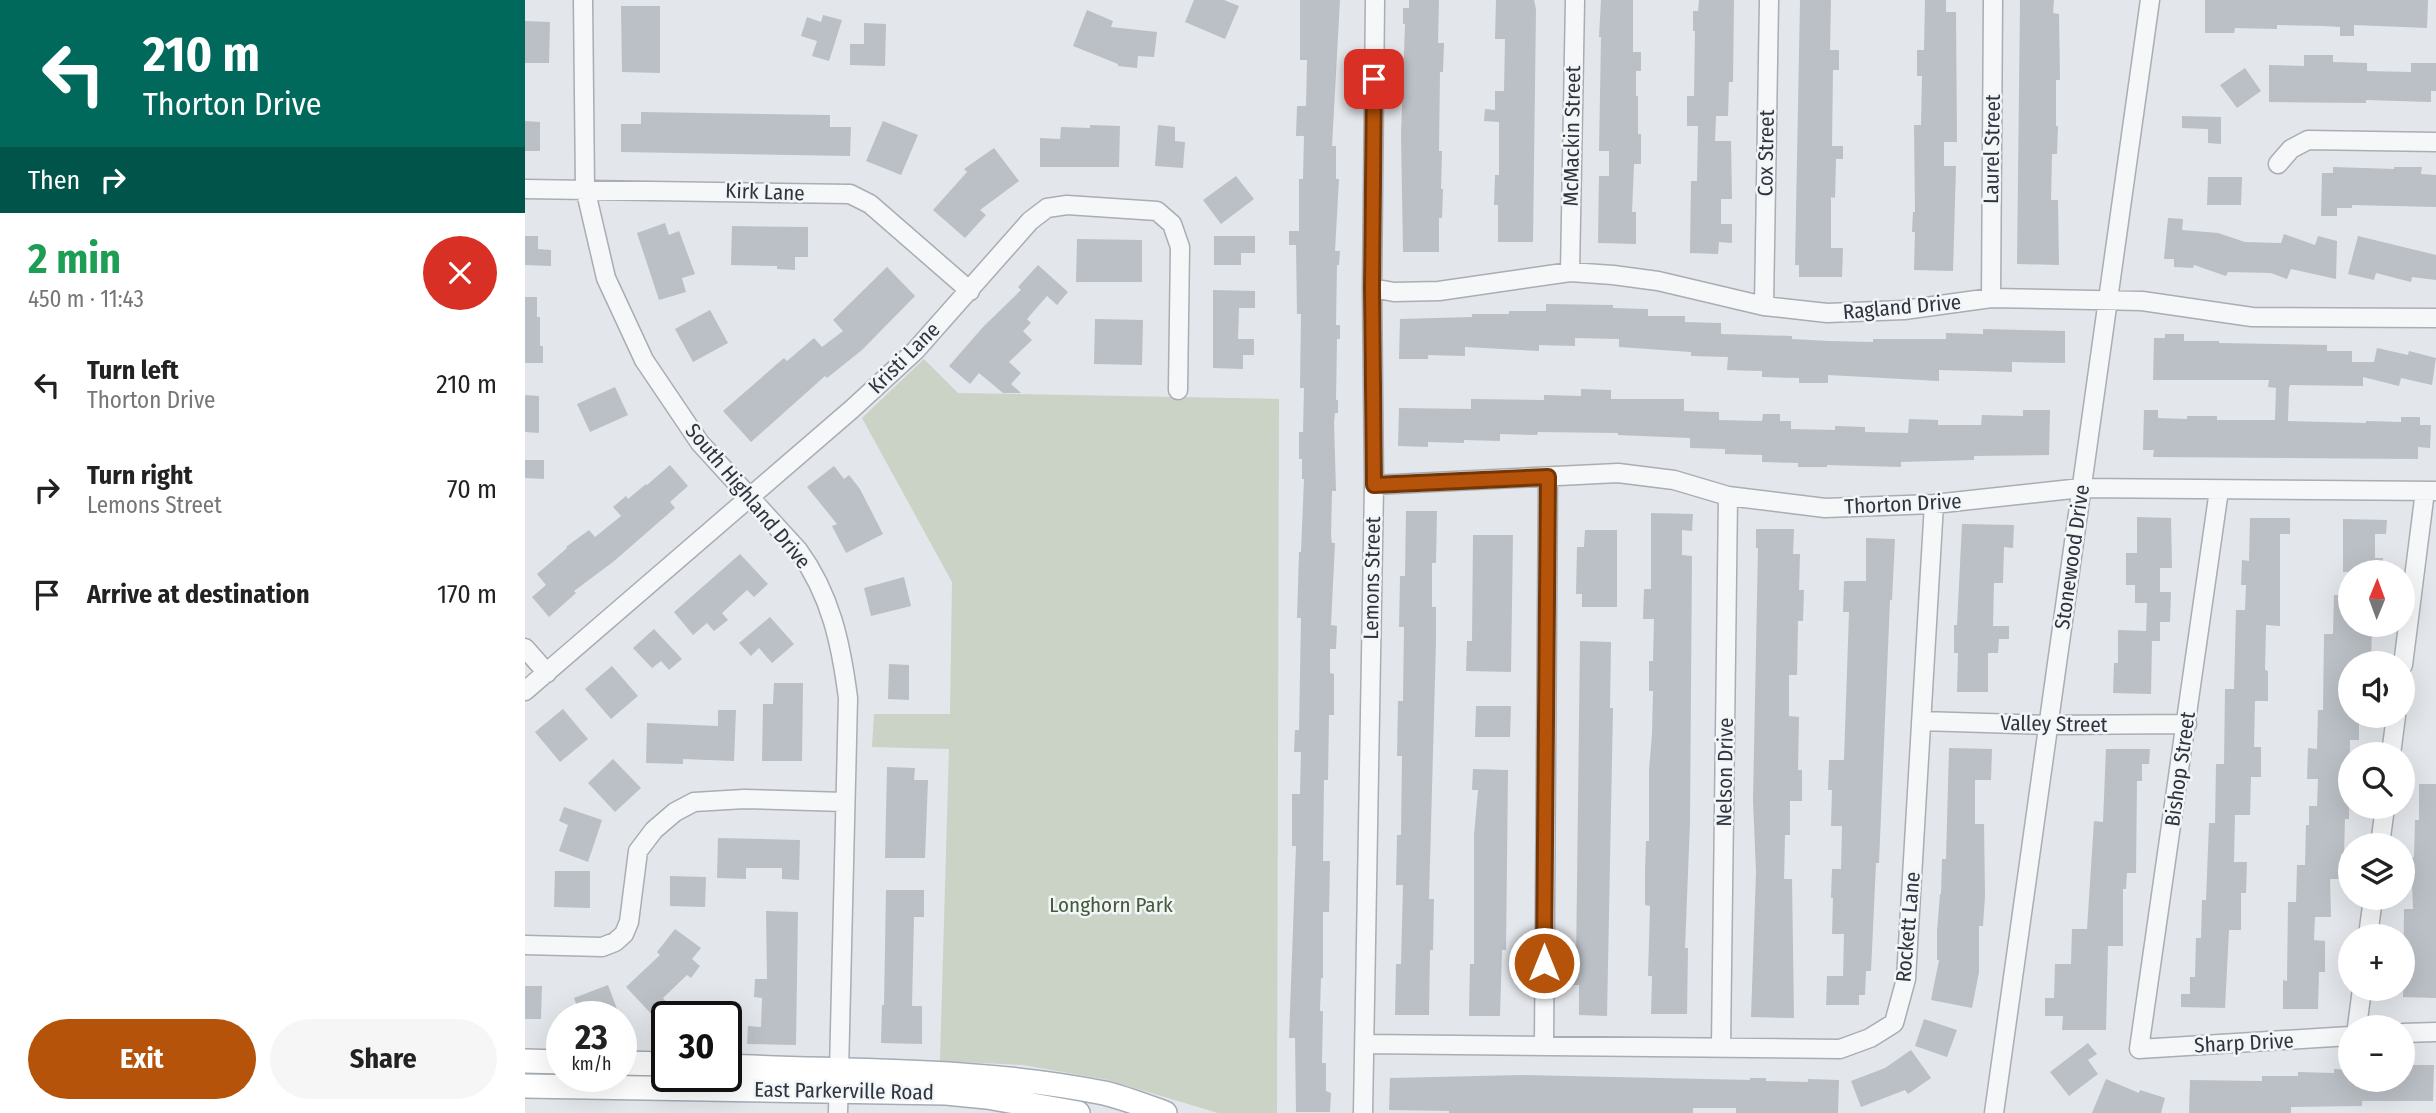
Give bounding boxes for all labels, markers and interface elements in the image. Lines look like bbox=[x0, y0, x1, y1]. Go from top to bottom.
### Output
text: 210 m bbox=[143, 25, 260, 84]
icon: left bbox=[28, 28, 119, 119]
pin bbox=[1344, 49, 1404, 109]
icon: arrive bbox=[1355, 60, 1393, 98]
street label: McMackin Street bbox=[1558, 65, 1586, 207]
text: Thorton Drive bbox=[143, 85, 322, 123]
street label: Laurel Street bbox=[1978, 94, 2006, 204]
street label: Cox Street bbox=[1752, 109, 1780, 197]
icon: right bbox=[94, 161, 132, 199]
text: Then bbox=[28, 165, 80, 196]
street label: Kirk Lane bbox=[725, 178, 805, 206]
text: 2 min bbox=[28, 234, 121, 284]
button: close bbox=[423, 236, 497, 310]
text: 450 m · 11:43 bbox=[28, 285, 144, 313]
street label: Ragland Drive bbox=[1842, 289, 1962, 325]
street label: Kristi Lane bbox=[863, 317, 945, 399]
text: Turn left bbox=[87, 355, 179, 386]
icon: left bbox=[28, 366, 66, 404]
text: 210 m bbox=[436, 369, 497, 400]
text: Thorton Drive bbox=[87, 386, 215, 414]
street label: South Highland Drive bbox=[680, 418, 816, 574]
text: Turn right bbox=[87, 460, 193, 491]
icon: right bbox=[28, 471, 66, 509]
text: 70 m bbox=[447, 474, 497, 505]
street label: Stonewood Drive bbox=[2049, 483, 2095, 631]
street label: Thorton Drive bbox=[1844, 488, 1962, 520]
text: Lemons Street bbox=[87, 491, 222, 519]
street label: Lemons Street bbox=[1358, 516, 1386, 640]
north arrow bbox=[2338, 560, 2415, 637]
map controls bbox=[2338, 560, 2415, 1092]
icon: arrive bbox=[28, 576, 66, 614]
text: Arrive at destination bbox=[87, 579, 310, 610]
text: 170 m bbox=[437, 579, 497, 610]
button: sound bbox=[2338, 651, 2415, 728]
street label: Valley Street bbox=[2000, 710, 2108, 738]
street label: Bishop Street bbox=[2159, 710, 2201, 828]
street label: Nelson Drive bbox=[1711, 717, 1739, 827]
button: search bbox=[2338, 742, 2415, 819]
button: layers bbox=[2338, 833, 2415, 910]
street label: Rockett Lane bbox=[1890, 871, 1926, 983]
park label: Longhorn Park bbox=[1049, 892, 1173, 918]
button: + bbox=[2338, 924, 2415, 1001]
position arrow bbox=[1507, 926, 1581, 1000]
speed limit sign: 30 bbox=[651, 1001, 742, 1092]
button: − bbox=[2338, 1015, 2415, 1092]
text: 23 bbox=[575, 1016, 608, 1058]
button: Exit bbox=[28, 1019, 256, 1099]
button: Share bbox=[270, 1019, 497, 1099]
street label: Sharp Drive bbox=[2194, 1027, 2294, 1059]
text: km/h bbox=[571, 1053, 612, 1075]
street label: East Parkerville Road bbox=[754, 1076, 934, 1106]

